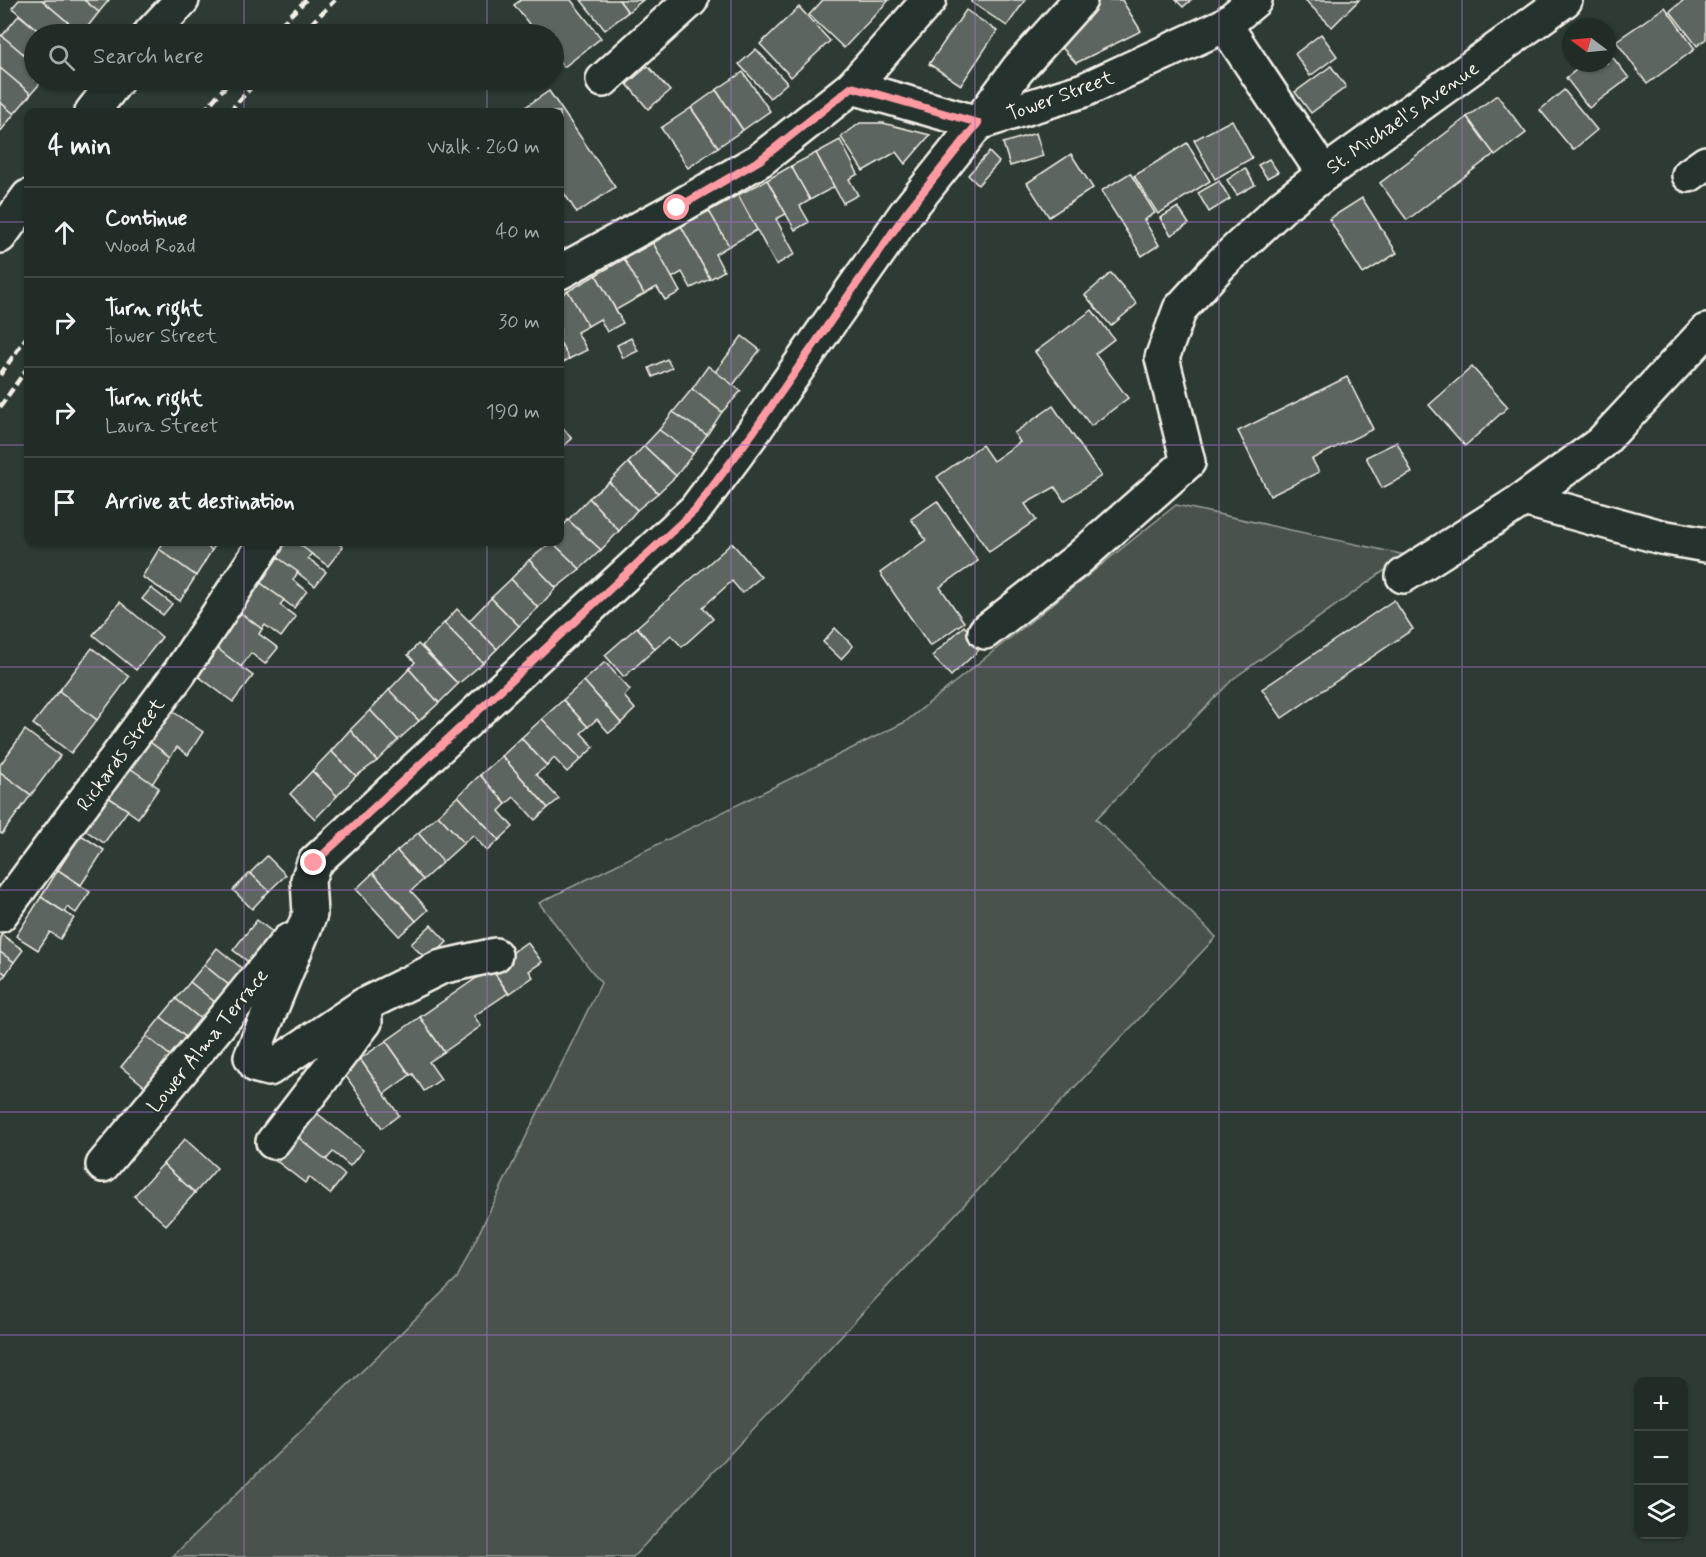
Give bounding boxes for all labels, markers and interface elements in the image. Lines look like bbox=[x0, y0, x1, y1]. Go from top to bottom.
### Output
north arrow bbox=[1562, 18, 1616, 72]
search box bbox=[24, 24, 564, 90]
icon: search bbox=[45, 41, 78, 74]
text: Search here bbox=[93, 43, 204, 71]
street label: St. Michael's Avenue bbox=[1321, 55, 1485, 181]
street label: Tower Street bbox=[1003, 64, 1118, 128]
text: 4 min bbox=[48, 130, 111, 164]
text: Walk · 260 m bbox=[427, 134, 540, 161]
route start bbox=[663, 194, 689, 220]
text: Continue bbox=[105, 205, 187, 233]
icon: ahead bbox=[48, 216, 81, 249]
text: 40 m bbox=[496, 219, 540, 246]
text: Wood Road bbox=[105, 233, 196, 260]
text: Turn right bbox=[105, 295, 203, 323]
icon: right bbox=[48, 306, 81, 339]
text: 30 m bbox=[498, 309, 540, 336]
text: Tower Street bbox=[105, 323, 217, 350]
text: Turn right bbox=[105, 385, 203, 413]
icon: right bbox=[48, 396, 81, 429]
text: 190 m bbox=[486, 399, 540, 426]
text: Laura Street bbox=[105, 413, 219, 440]
icon: arrive bbox=[48, 486, 81, 519]
text: Arrive at destination bbox=[105, 488, 295, 516]
street label: Rickards Street bbox=[71, 693, 172, 817]
route end bbox=[300, 849, 326, 875]
street label: Lower Alma Terrace bbox=[142, 963, 275, 1119]
map controls bbox=[1634, 1377, 1688, 1539]
button: + bbox=[1634, 1377, 1688, 1431]
button: − bbox=[1634, 1431, 1688, 1485]
button: layers bbox=[1634, 1485, 1688, 1539]

